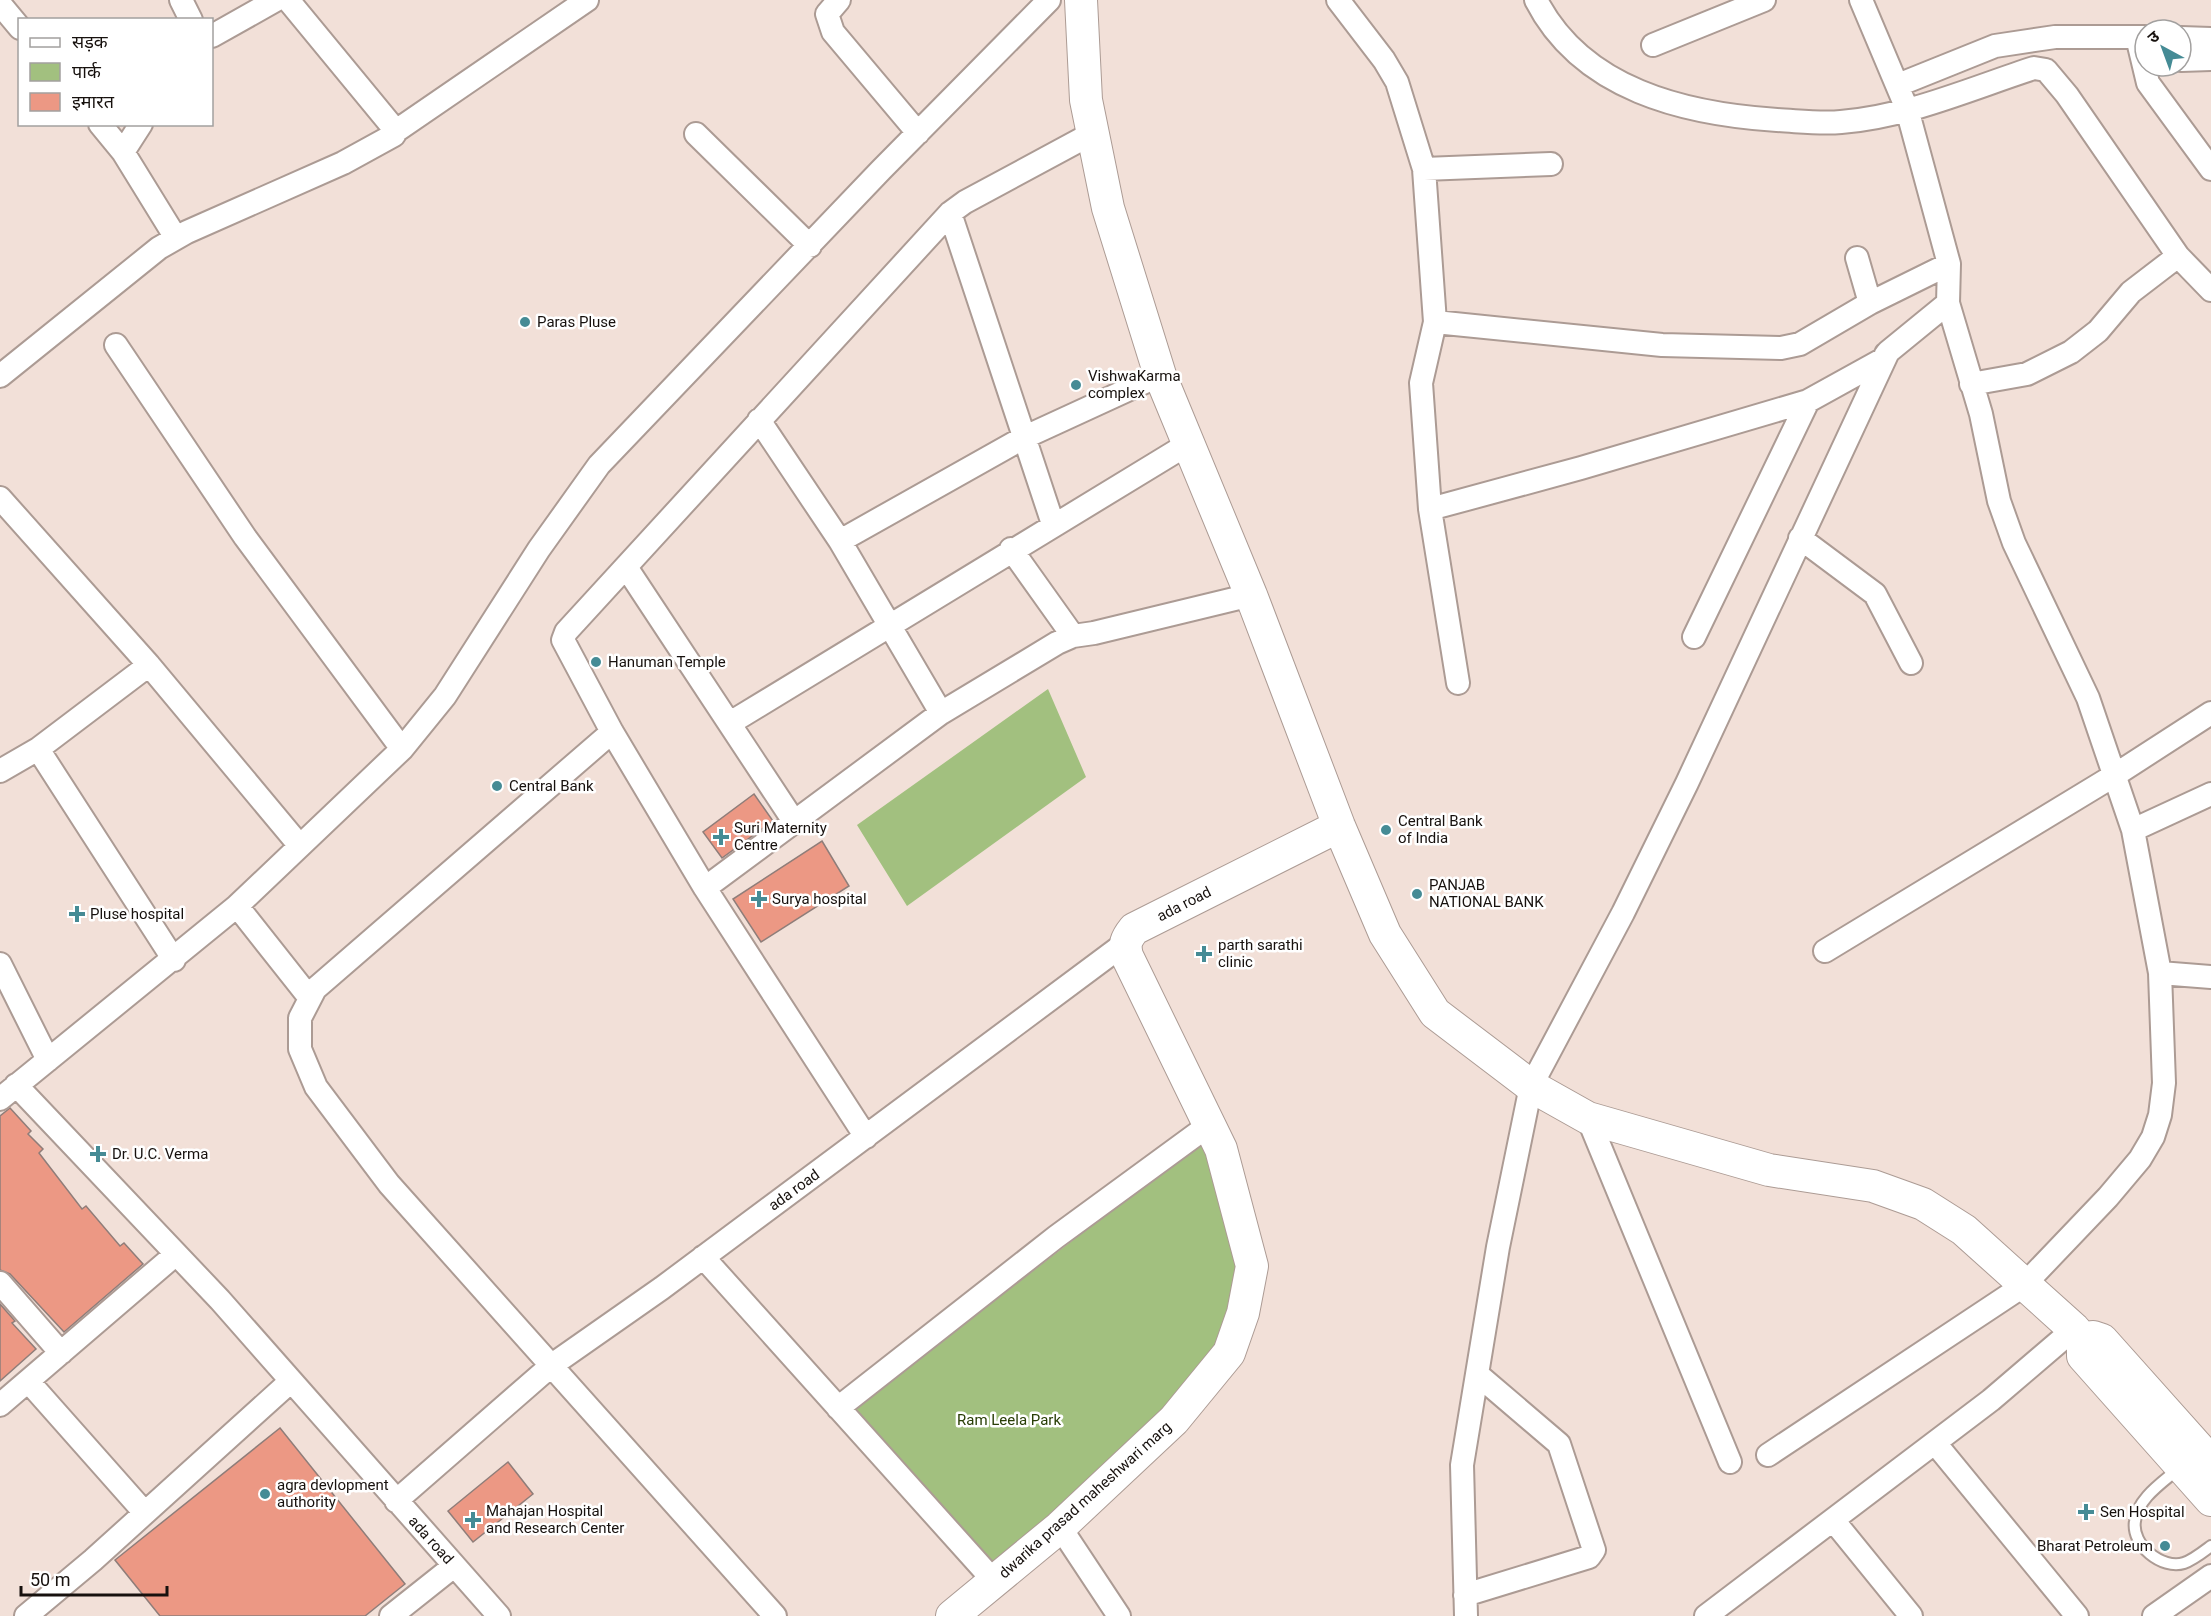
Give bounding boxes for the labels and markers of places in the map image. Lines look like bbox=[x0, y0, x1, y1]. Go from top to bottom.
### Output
place label: Paras Pluse bbox=[537, 313, 616, 331]
marker: Paras Pluse bbox=[518, 315, 532, 329]
place label: VishwaKarma complex bbox=[1088, 367, 1181, 402]
marker: VishwaKarma complex bbox=[1069, 378, 1083, 392]
place label: Hanuman Temple bbox=[608, 653, 726, 671]
marker: Hanuman Temple bbox=[589, 655, 603, 669]
place label: Central Bank bbox=[509, 777, 594, 795]
marker: Central Bank bbox=[490, 779, 504, 793]
place label: Central Bank of India bbox=[1398, 812, 1483, 847]
place label: Suri Maternity Centre bbox=[734, 819, 827, 854]
marker: Central Bank of India bbox=[1379, 823, 1393, 837]
marker: Suri Maternity Centre bbox=[712, 828, 730, 846]
place label: PANJAB NATIONAL BANK bbox=[1429, 876, 1544, 911]
marker: PANJAB NATIONAL BANK bbox=[1410, 887, 1424, 901]
marker: Surya hospital bbox=[750, 890, 768, 908]
place label: Surya hospital bbox=[772, 890, 867, 908]
marker: Pluse hospital bbox=[68, 905, 86, 923]
place label: Pluse hospital bbox=[90, 905, 184, 923]
place label: parth sarathi clinic bbox=[1218, 936, 1303, 971]
marker: parth sarathi clinic bbox=[1195, 945, 1213, 963]
marker: Dr. U.C. Verma bbox=[89, 1145, 107, 1163]
place label: Dr. U.C. Verma bbox=[112, 1145, 208, 1163]
place label: agra devlopment authority bbox=[277, 1476, 389, 1511]
marker: agra devlopment authority bbox=[258, 1487, 272, 1501]
place label: Mahajan Hospital and Research Center bbox=[486, 1502, 624, 1537]
marker: Sen Hospital bbox=[2077, 1503, 2095, 1521]
place label: Sen Hospital bbox=[2100, 1503, 2185, 1521]
marker: Mahajan Hospital and Research Center bbox=[464, 1511, 482, 1529]
place label: Bharat Petroleum bbox=[2037, 1537, 2153, 1555]
marker: Bharat Petroleum bbox=[2158, 1539, 2172, 1553]

